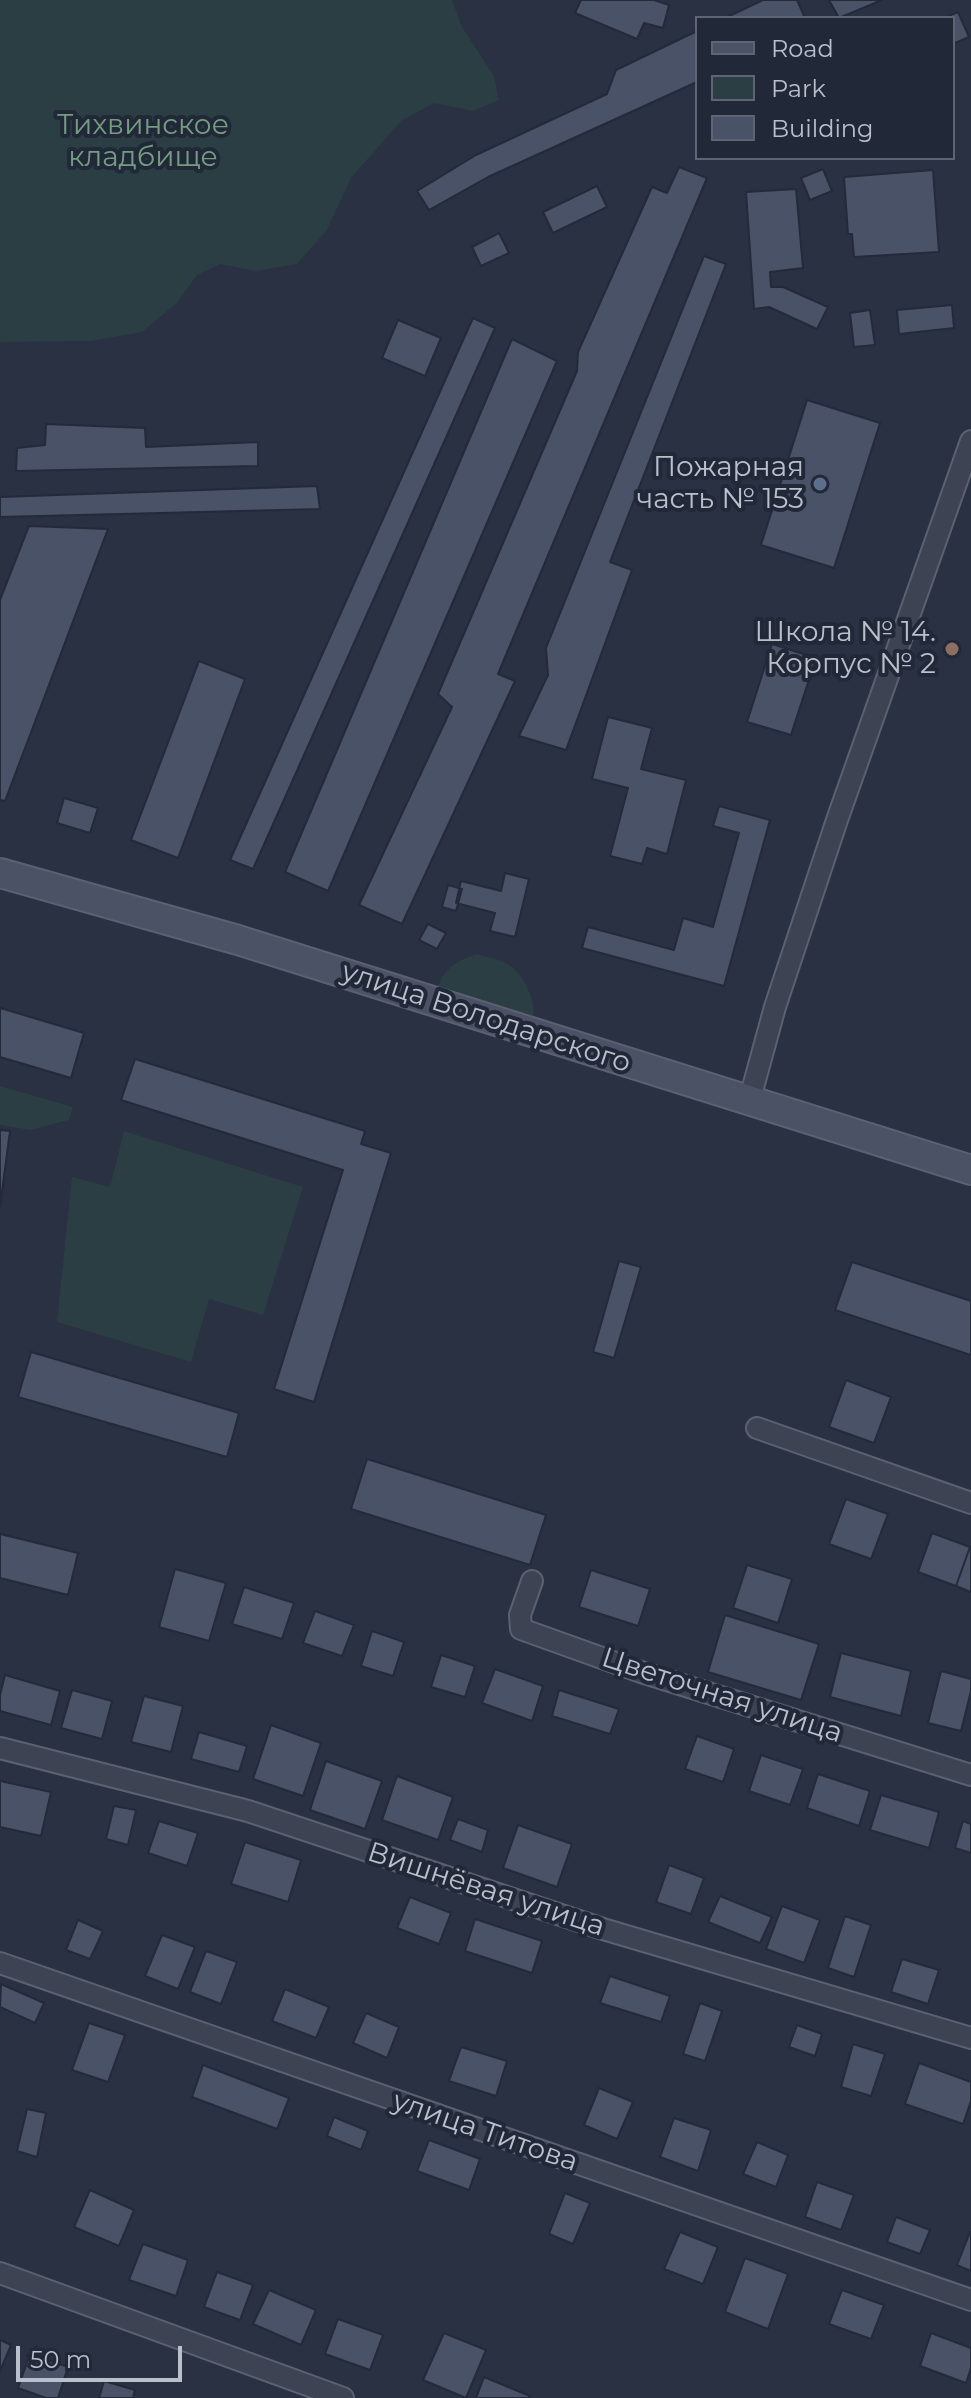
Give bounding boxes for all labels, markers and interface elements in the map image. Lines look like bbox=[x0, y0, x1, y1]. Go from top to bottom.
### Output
legend bbox=[695, 16, 955, 160]
text: Road bbox=[771, 34, 834, 63]
text: Park bbox=[771, 74, 826, 103]
park label: Тихвинское кладбище bbox=[57, 109, 229, 175]
text: Building bbox=[771, 114, 874, 143]
place label: Пожарная часть № 153 bbox=[637, 451, 804, 517]
marker: Пожарная часть № 153 bbox=[811, 475, 829, 493]
place label: Школа № 14. Корпус № 2 bbox=[754, 616, 936, 682]
marker: Школа № 14. Корпус № 2 bbox=[943, 640, 961, 658]
street label: улица Володарского bbox=[337, 955, 635, 1081]
street label: Цветочная улица bbox=[597, 1641, 847, 1751]
street label: Вишнёвая улица bbox=[363, 1836, 609, 1944]
street label: улица Титова bbox=[388, 2085, 582, 2179]
scale bar bbox=[20, 2330, 186, 2380]
text: 50 m bbox=[30, 2345, 91, 2374]

